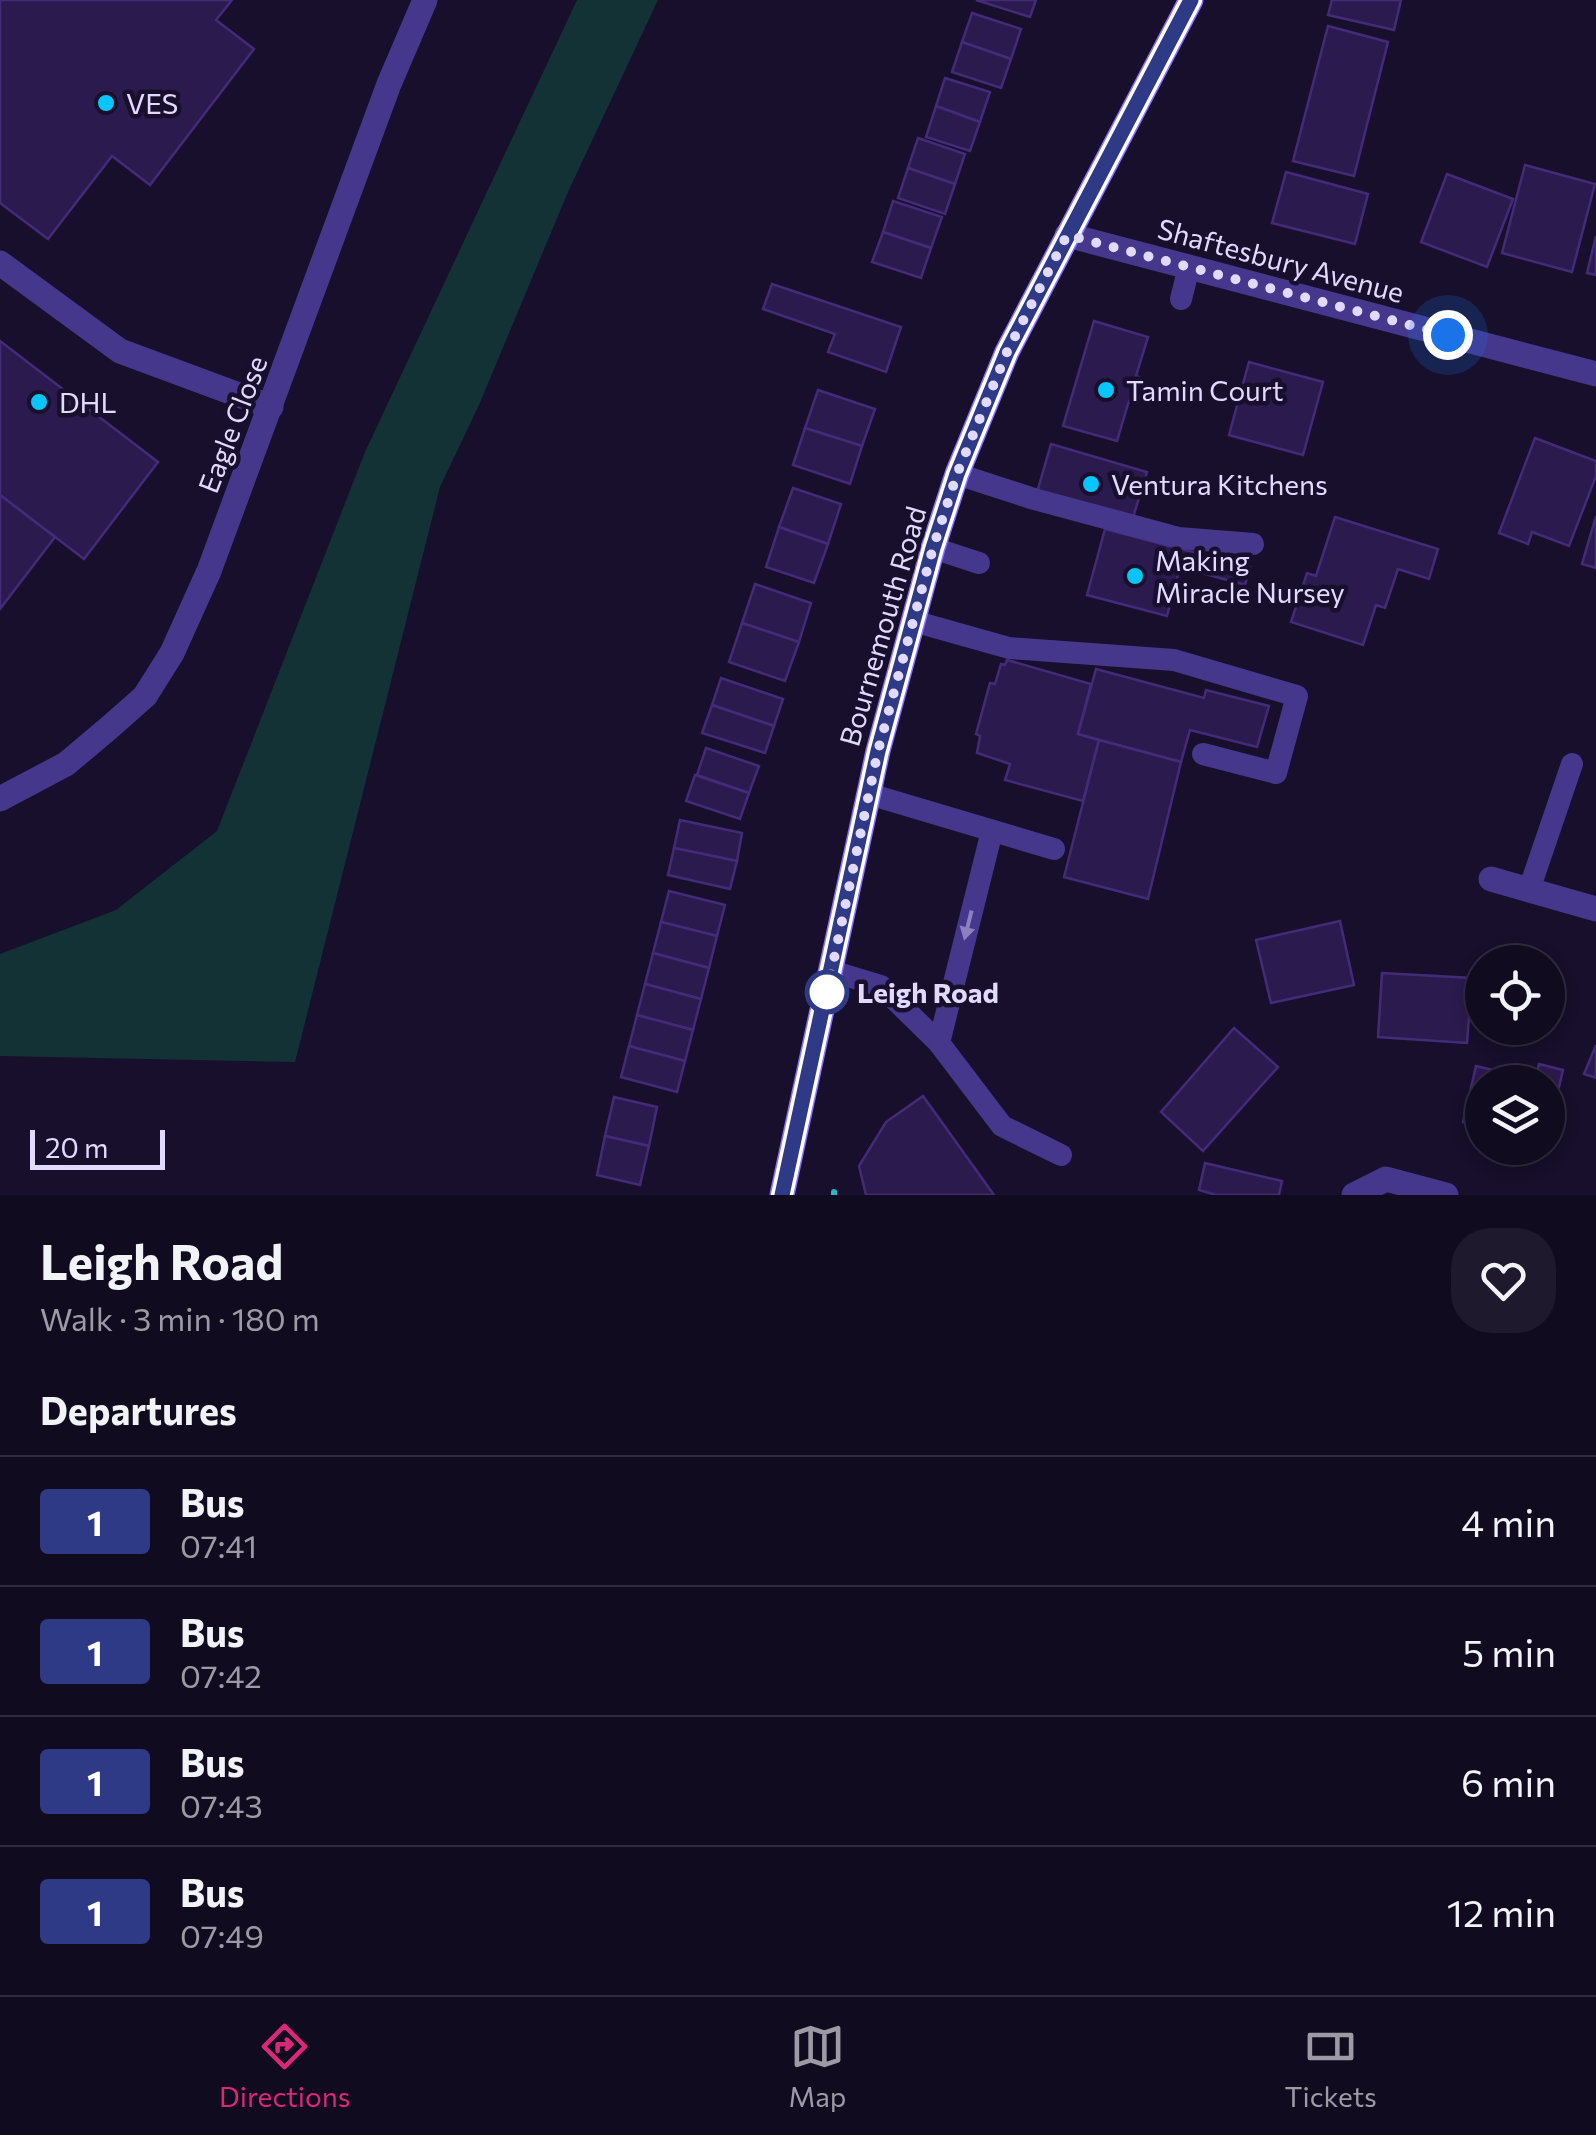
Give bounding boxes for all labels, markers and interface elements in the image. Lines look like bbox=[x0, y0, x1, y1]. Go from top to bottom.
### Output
place label: VES bbox=[126, 86, 178, 120]
marker: VES bbox=[95, 92, 117, 114]
street label: Shaftesbury Avenue bbox=[1154, 211, 1408, 309]
your location bbox=[1423, 310, 1473, 360]
street label: Eagle Close bbox=[190, 351, 274, 497]
place label: Tamin Court bbox=[1126, 373, 1283, 407]
marker: Tamin Court bbox=[1095, 379, 1117, 401]
place label: DHL bbox=[59, 385, 117, 419]
marker: DHL bbox=[28, 391, 50, 413]
place label: Ventura Kitchens bbox=[1111, 467, 1328, 501]
marker: Ventura Kitchens bbox=[1080, 473, 1102, 495]
street label: Bournemouth Road bbox=[832, 502, 932, 750]
place label: Making Miracle Nursey bbox=[1155, 543, 1345, 609]
marker: Making Miracle Nursey bbox=[1124, 565, 1146, 587]
one-way arrow bbox=[960, 910, 975, 941]
map controls bbox=[1465, 945, 1565, 1165]
button: locate bbox=[1465, 945, 1565, 1045]
marker: Leigh Road bbox=[806, 971, 848, 1013]
place label: Leigh Road bbox=[857, 975, 999, 1009]
button: layers bbox=[1465, 1065, 1565, 1165]
scale bar bbox=[30, 1125, 165, 1170]
text: 20 m bbox=[45, 1130, 109, 1164]
button: heart bbox=[1451, 1228, 1556, 1333]
text: Leigh Road bbox=[40, 1231, 283, 1290]
text: Walk · 3 min · 180 m bbox=[40, 1298, 320, 1338]
text: Departures bbox=[40, 1386, 237, 1433]
text: Bus bbox=[180, 1478, 245, 1525]
text: 4 min bbox=[1461, 1498, 1556, 1545]
text: 1 bbox=[87, 1500, 103, 1543]
text: 07:41 bbox=[180, 1525, 257, 1565]
text: Bus bbox=[180, 1608, 245, 1655]
text: 5 min bbox=[1462, 1628, 1556, 1675]
text: 1 bbox=[87, 1630, 103, 1673]
text: 07:42 bbox=[180, 1655, 262, 1695]
text: Bus bbox=[180, 1738, 245, 1785]
text: 6 min bbox=[1461, 1758, 1556, 1805]
text: 1 bbox=[87, 1760, 103, 1803]
text: 07:43 bbox=[180, 1785, 263, 1825]
text: Bus bbox=[180, 1868, 245, 1915]
text: 12 min bbox=[1447, 1888, 1556, 1935]
text: 1 bbox=[87, 1890, 103, 1933]
text: 07:49 bbox=[180, 1915, 264, 1955]
tab: Directions bbox=[219, 2019, 350, 2113]
tab: Map bbox=[789, 2019, 846, 2113]
tab: Tickets bbox=[1285, 2019, 1377, 2113]

